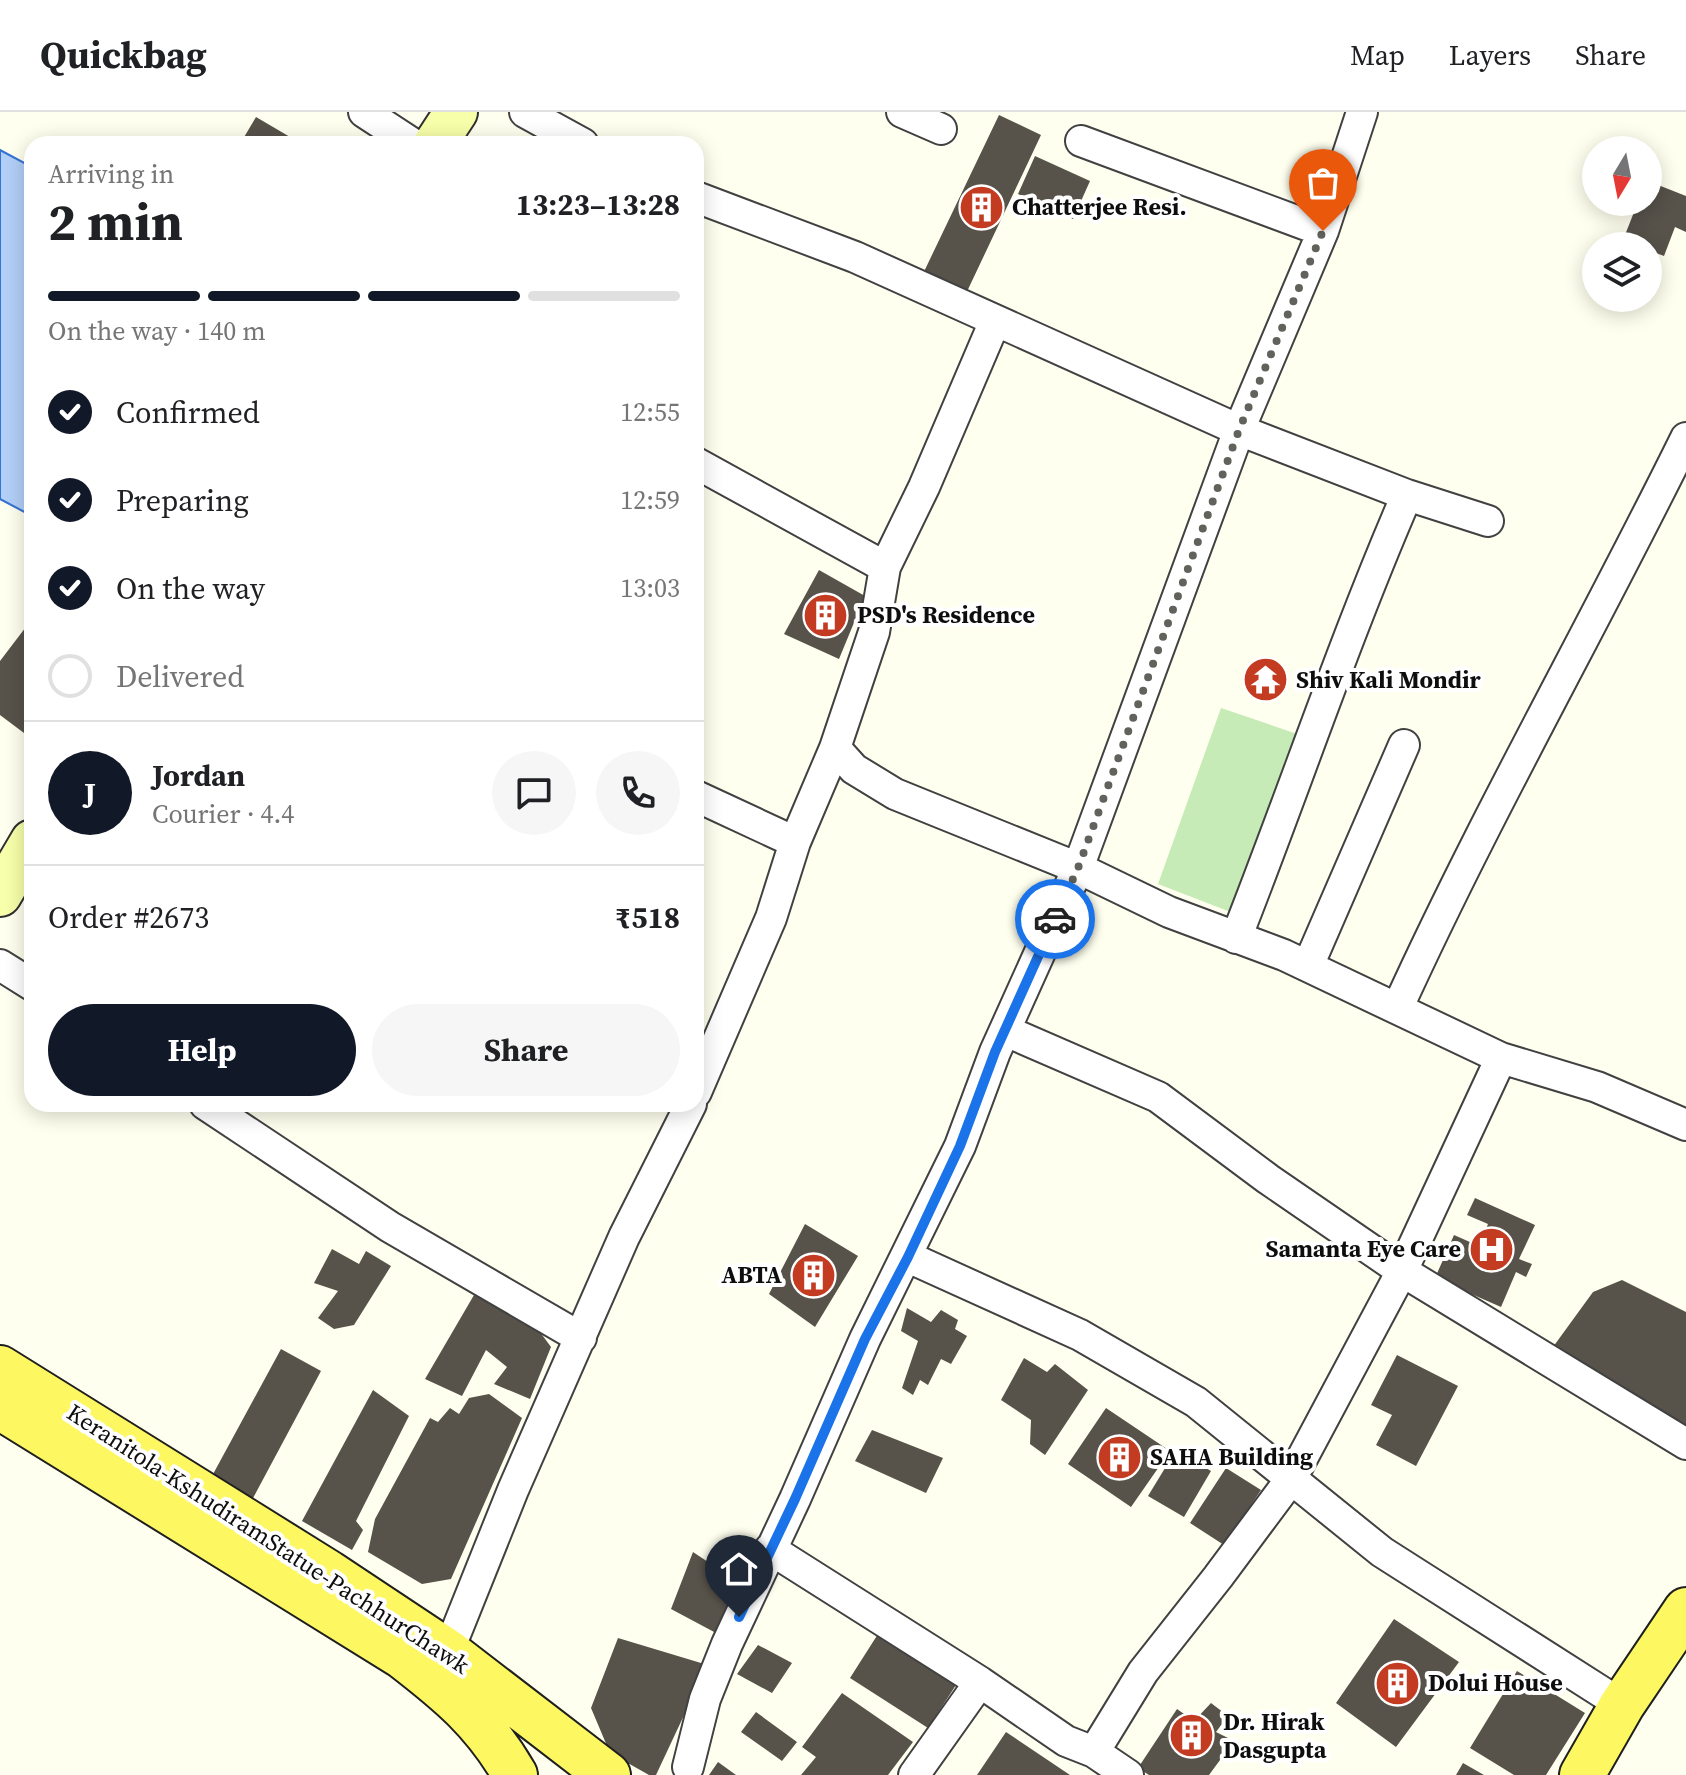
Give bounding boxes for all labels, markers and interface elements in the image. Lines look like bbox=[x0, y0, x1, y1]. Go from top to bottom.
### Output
text: Quickbag bbox=[40, 29, 207, 81]
text: Map bbox=[1350, 36, 1405, 74]
text: Layers bbox=[1449, 36, 1531, 74]
text: Share bbox=[1575, 36, 1646, 74]
north arrow bbox=[1582, 136, 1662, 216]
map controls bbox=[1582, 136, 1662, 312]
pin bbox=[1289, 149, 1357, 231]
text: Arriving in bbox=[48, 156, 174, 192]
icon: bag bbox=[1301, 161, 1345, 205]
building icon: Chatterjee Resi. bbox=[957, 183, 1005, 231]
text: 13:23–13:28 bbox=[516, 184, 680, 225]
text: 2 min bbox=[48, 186, 183, 257]
place label: Chatterjee Resi. bbox=[1012, 190, 1187, 223]
button: layers bbox=[1582, 232, 1662, 312]
text: On the way · 140 m bbox=[48, 313, 266, 349]
icon: check bbox=[48, 390, 92, 434]
text: Confirmed bbox=[116, 392, 260, 433]
text: 12:55 bbox=[620, 394, 680, 430]
icon: check bbox=[48, 478, 92, 522]
text: Preparing bbox=[116, 480, 249, 521]
text: 12:59 bbox=[620, 482, 680, 518]
icon: check bbox=[48, 566, 92, 610]
text: On the way bbox=[116, 568, 265, 609]
text: 13:03 bbox=[620, 570, 680, 606]
building icon: PSD's Residence bbox=[802, 591, 850, 639]
place label: PSD's Residence bbox=[857, 598, 1035, 631]
text: Delivered bbox=[116, 656, 244, 697]
temple icon: Shiv Kali Mondir bbox=[1241, 656, 1289, 704]
place label: Shiv Kali Mondir bbox=[1296, 663, 1482, 696]
button: chat bbox=[492, 751, 576, 835]
button: phone bbox=[596, 751, 680, 835]
text: Jordan bbox=[152, 755, 245, 796]
text: J bbox=[84, 773, 96, 814]
text: Courier · 4.4 bbox=[152, 796, 294, 832]
courier bbox=[1015, 879, 1095, 959]
text: Order #2673 bbox=[48, 897, 209, 938]
text: ₹518 bbox=[615, 897, 680, 938]
icon: car bbox=[1033, 897, 1077, 941]
button: Help bbox=[48, 1004, 356, 1096]
button: Share bbox=[372, 1004, 680, 1096]
hospital icon: Samanta Eye Care bbox=[1468, 1225, 1516, 1273]
place label: Samanta Eye Care bbox=[1266, 1232, 1461, 1265]
building icon: ABTA bbox=[789, 1251, 837, 1299]
place label: ABTA bbox=[721, 1258, 782, 1291]
street label: Keranitola-KshudiramStatue-PachhurChawk bbox=[61, 1396, 477, 1682]
building icon: SAHA Building bbox=[1095, 1433, 1143, 1481]
place label: SAHA Building bbox=[1150, 1440, 1313, 1473]
pin bbox=[705, 1535, 773, 1617]
icon: home bbox=[717, 1547, 761, 1591]
building icon: Dolui House bbox=[1373, 1659, 1421, 1707]
place label: Dolui House bbox=[1428, 1666, 1563, 1699]
place label: Dr. Hirak Dasgupta bbox=[1223, 1705, 1327, 1766]
building icon: Dr. Hirak Dasgupta bbox=[1168, 1712, 1216, 1760]

